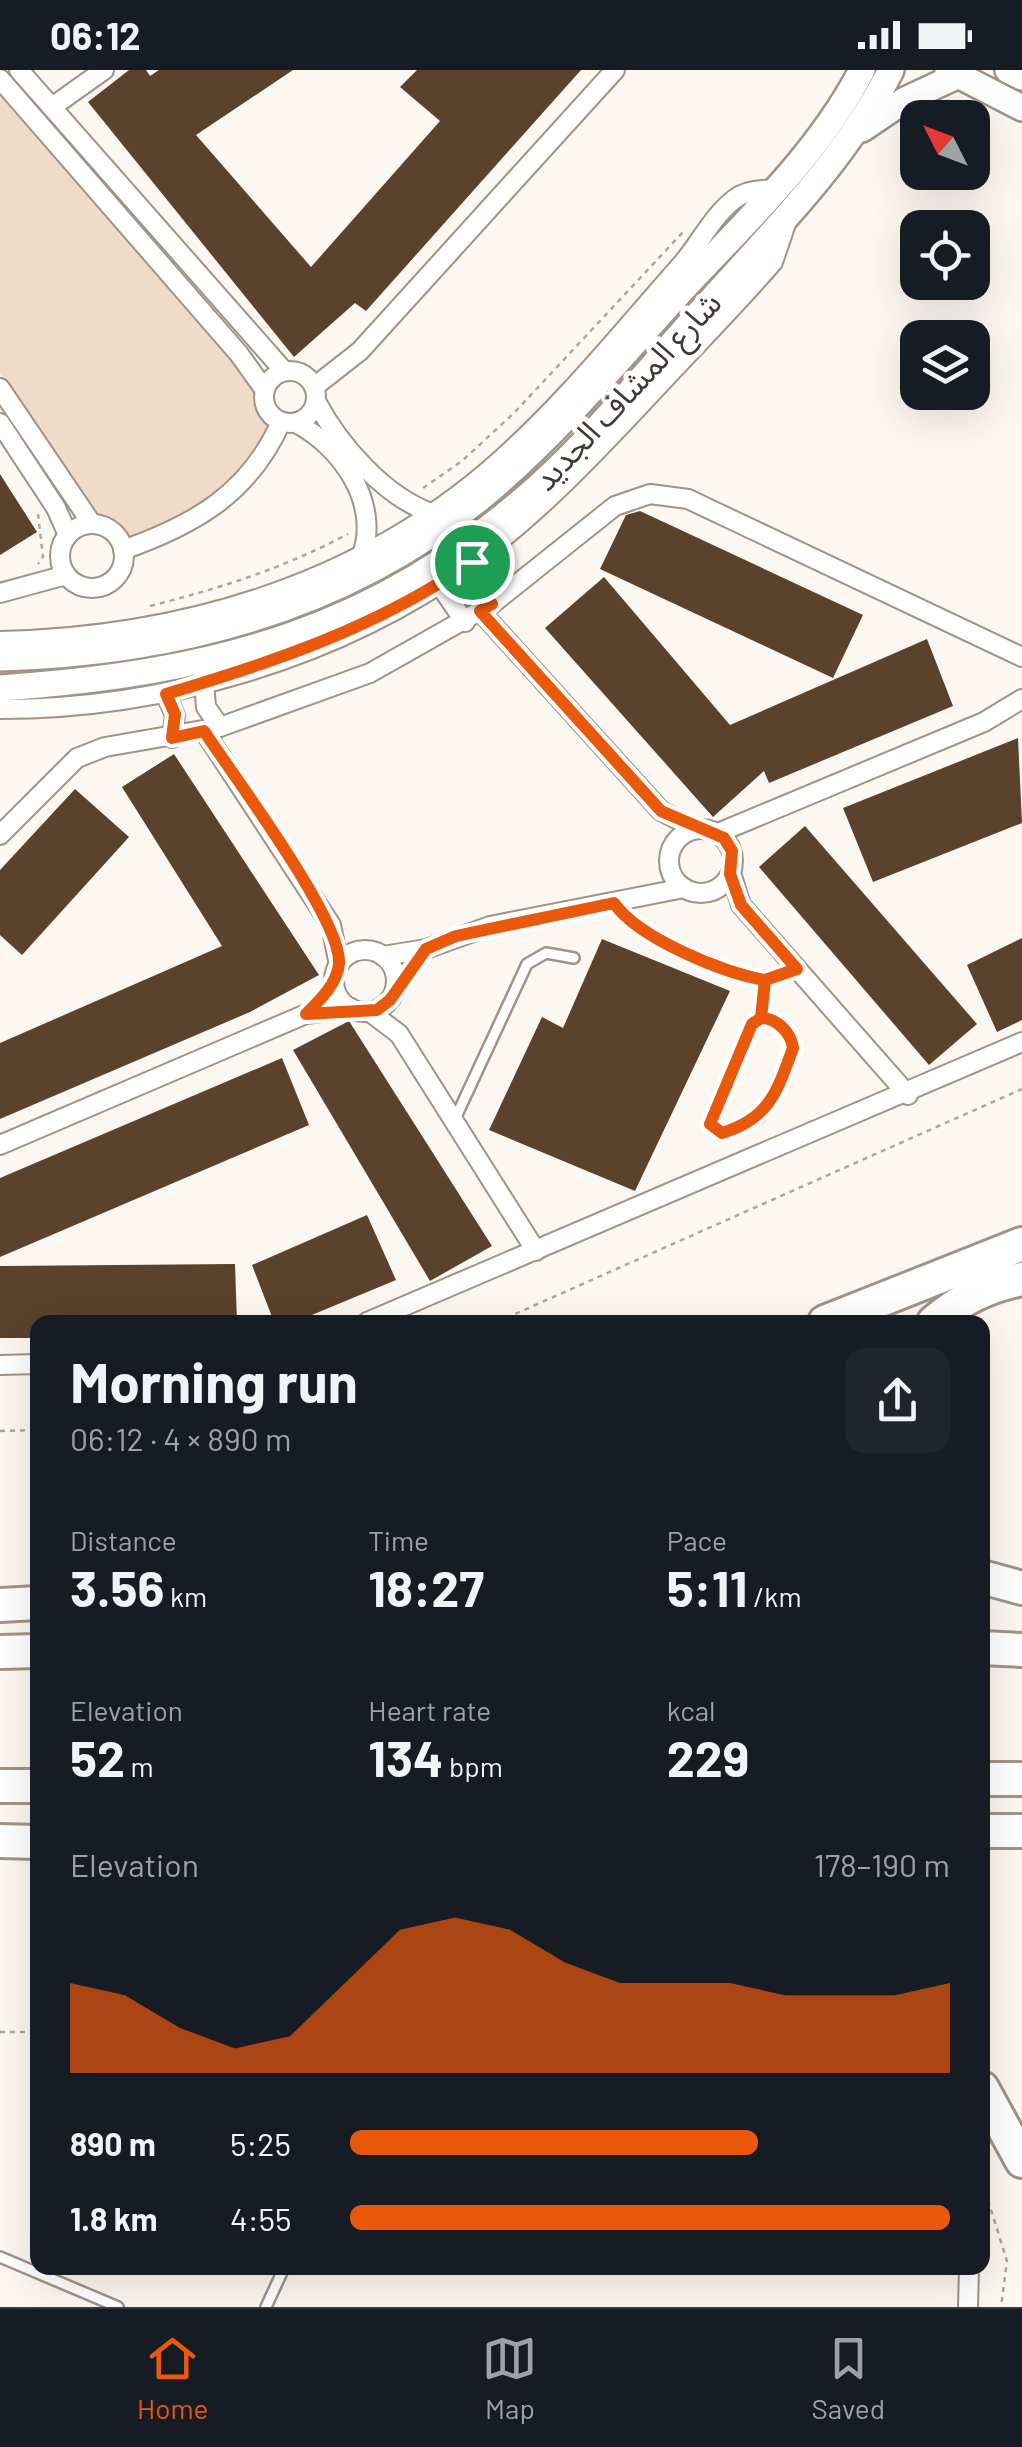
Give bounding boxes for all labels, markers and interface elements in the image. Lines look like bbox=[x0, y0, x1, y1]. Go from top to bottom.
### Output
text: 06:12 bbox=[50, 12, 141, 58]
north arrow bbox=[900, 100, 990, 190]
map controls bbox=[900, 100, 990, 410]
button: locate bbox=[900, 210, 990, 300]
street label: شارع المشاف الجديد bbox=[524, 283, 733, 502]
button: layers bbox=[900, 320, 990, 410]
pin bbox=[430, 520, 515, 605]
icon: arrive bbox=[445, 535, 500, 590]
text: Morning run bbox=[70, 1348, 358, 1414]
button: share bbox=[845, 1348, 950, 1453]
text: 06:12 · 4 × 890 m bbox=[70, 1419, 292, 1457]
text: Distance bbox=[70, 1523, 177, 1557]
text: Time bbox=[368, 1523, 429, 1557]
text: Pace bbox=[667, 1523, 727, 1557]
text: 3.56 bbox=[70, 1557, 164, 1617]
text: 18:27 bbox=[368, 1557, 484, 1617]
text: 5:11 bbox=[667, 1557, 748, 1617]
text: km bbox=[164, 1579, 207, 1613]
text: /km bbox=[748, 1579, 802, 1613]
text: Elevation bbox=[70, 1693, 183, 1727]
text: Heart rate bbox=[368, 1693, 491, 1727]
text: kcal bbox=[667, 1693, 715, 1727]
text: 52 bbox=[70, 1727, 125, 1787]
text: 134 bbox=[368, 1727, 443, 1787]
text: 229 bbox=[667, 1727, 749, 1787]
text: m bbox=[125, 1749, 154, 1783]
text: bpm bbox=[443, 1749, 503, 1783]
text: Elevation bbox=[70, 1845, 199, 1883]
text: 178–190 m bbox=[814, 1845, 950, 1883]
text: 890 m bbox=[70, 2124, 156, 2162]
text: 5:25 bbox=[230, 2124, 291, 2162]
text: 1.8 km bbox=[70, 2199, 157, 2237]
text: 4:55 bbox=[230, 2199, 291, 2237]
tab: Home bbox=[137, 2331, 208, 2425]
tab: Map bbox=[482, 2331, 537, 2425]
tab: Saved bbox=[812, 2331, 885, 2425]

